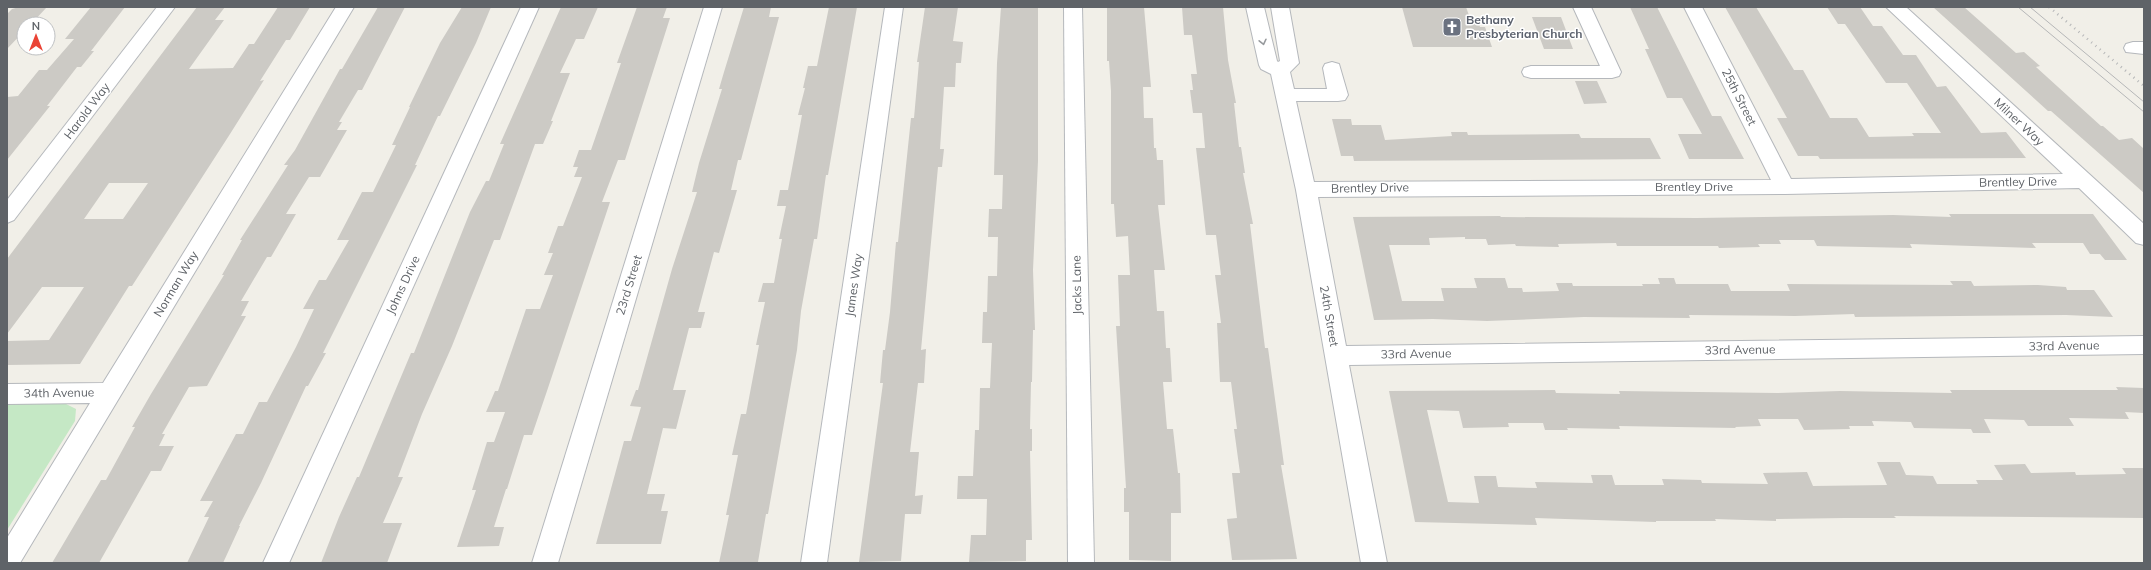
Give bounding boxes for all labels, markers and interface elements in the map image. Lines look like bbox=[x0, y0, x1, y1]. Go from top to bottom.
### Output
place label: Bethany Presbyterian Church bbox=[1466, 12, 1582, 41]
north arrow bbox=[16, 16, 56, 56]
church icon: Bethany Presbyterian Church bbox=[1441, 16, 1463, 38]
text: N bbox=[32, 19, 40, 33]
one-way arrow bbox=[1258, 39, 1266, 45]
street label: 25th Street bbox=[1719, 66, 1760, 128]
street label: Harold Way bbox=[60, 79, 113, 142]
street label: Milner Way bbox=[1991, 95, 2048, 149]
street label: Brentley Drive bbox=[1979, 173, 2057, 190]
street label: Brentley Drive bbox=[1331, 179, 1409, 196]
street label: Brentley Drive bbox=[1655, 179, 1733, 194]
street label: Norman Way bbox=[150, 248, 201, 319]
street label: James Way bbox=[842, 252, 865, 317]
street label: Johns Drive bbox=[382, 253, 423, 316]
street label: 23rd Street bbox=[612, 253, 645, 317]
street label: Jacks Lane bbox=[1068, 255, 1085, 315]
street label: 24th Street bbox=[1317, 284, 1342, 348]
street label: 33rd Avenue bbox=[2028, 337, 2100, 354]
street label: 33rd Avenue bbox=[1704, 341, 1776, 358]
street label: 33rd Avenue bbox=[1380, 345, 1452, 362]
street label: 34th Avenue bbox=[24, 384, 94, 401]

